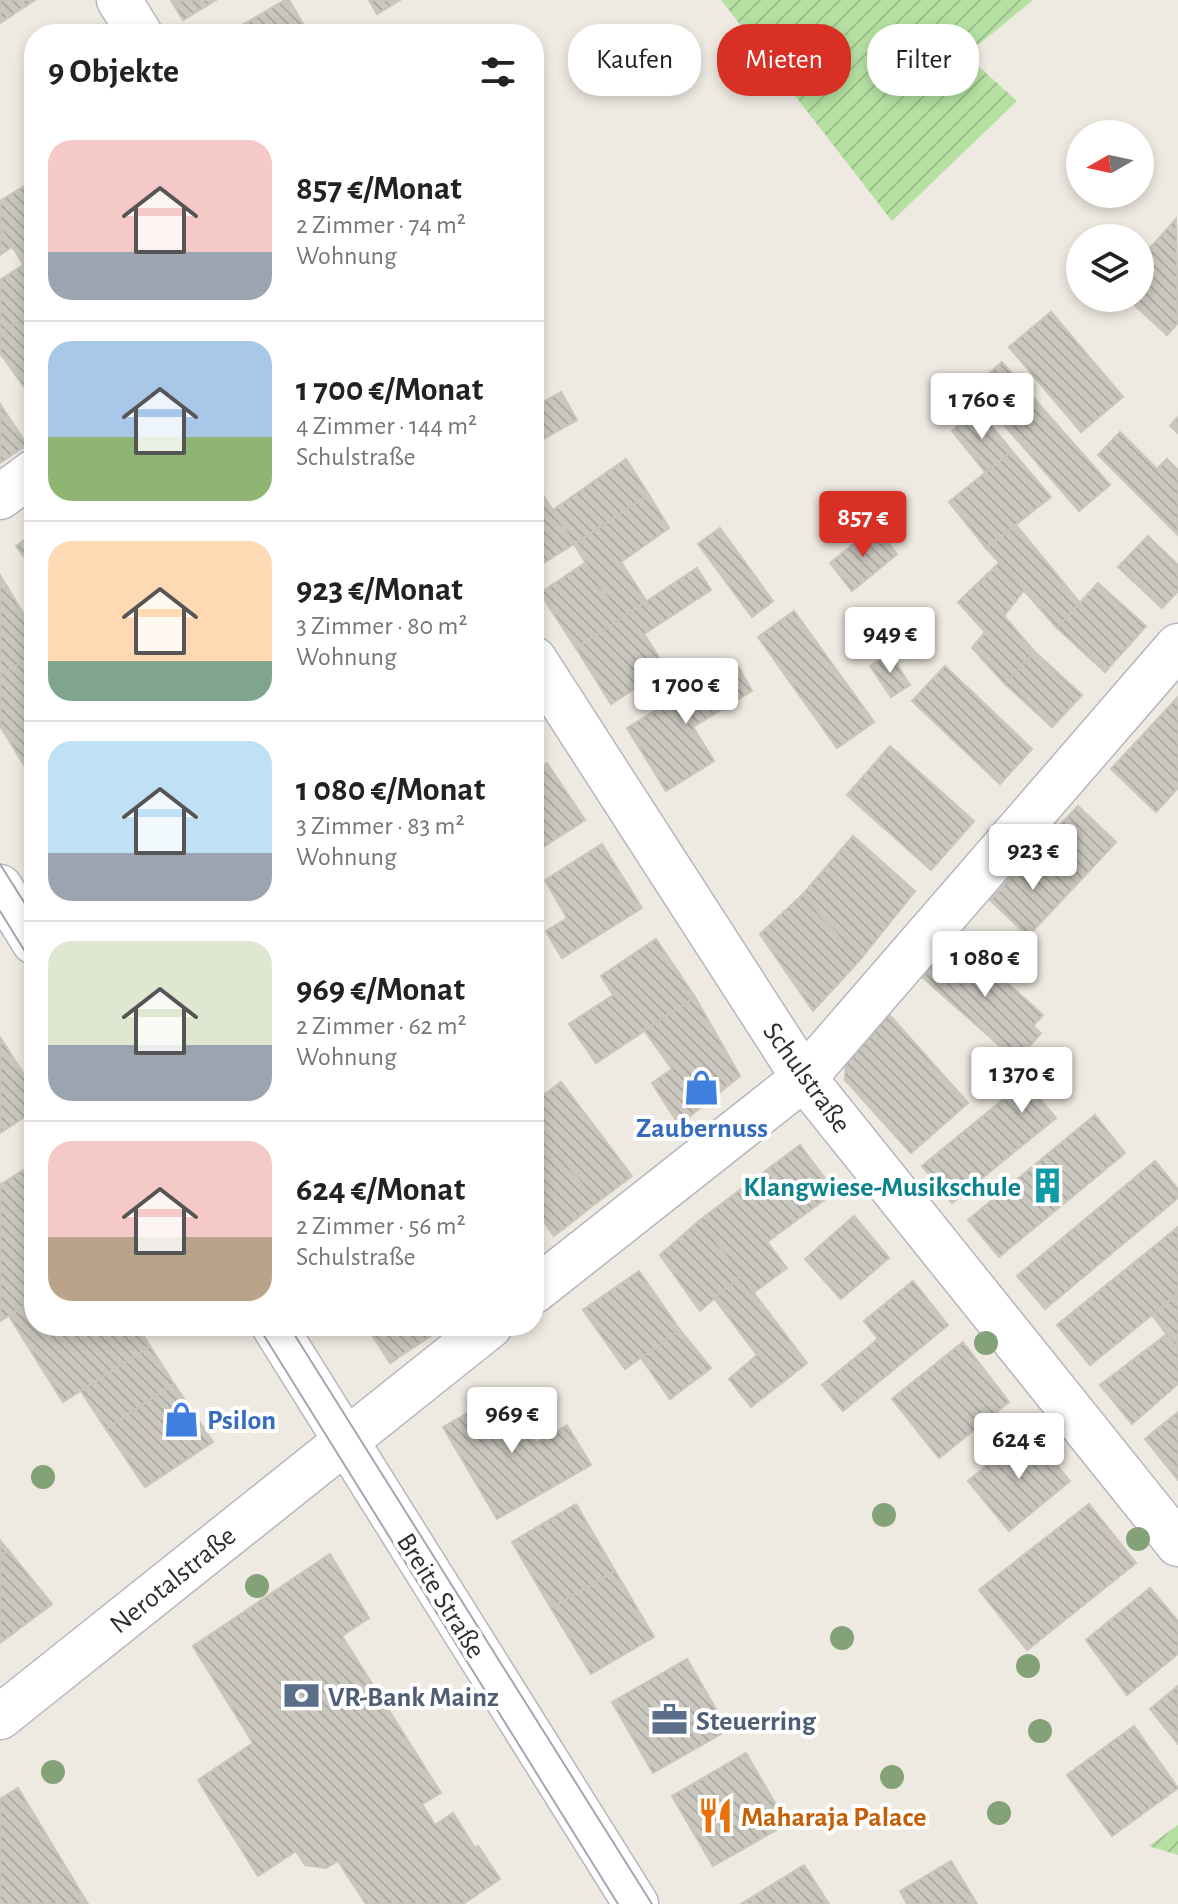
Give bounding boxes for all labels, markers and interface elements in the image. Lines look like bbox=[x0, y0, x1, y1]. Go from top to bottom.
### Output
chip: Kaufen bbox=[568, 24, 701, 96]
chip: Mieten bbox=[717, 24, 851, 96]
chip: Filter bbox=[867, 24, 979, 96]
icon: filters bbox=[476, 50, 520, 94]
text: 9 Objekte bbox=[48, 55, 179, 89]
north arrow bbox=[1066, 120, 1154, 208]
map controls bbox=[1066, 120, 1154, 312]
icon: home bbox=[112, 172, 208, 268]
text: 857 €/Monat bbox=[296, 172, 462, 206]
text: 2 Zimmer · 74 m² bbox=[296, 212, 466, 238]
button: layers bbox=[1066, 224, 1154, 312]
text: Wohnung bbox=[296, 243, 397, 269]
icon: home bbox=[112, 373, 208, 469]
text: 1 700 €/Monat bbox=[296, 373, 483, 407]
pin: 1 760 € bbox=[908, 373, 1056, 441]
text: 1 760 € bbox=[949, 386, 1015, 412]
text: 4 Zimmer · 144 m² bbox=[296, 413, 477, 439]
text: Schulstraße bbox=[296, 444, 415, 470]
pin: 857 € bbox=[807, 491, 919, 559]
text: 857 € bbox=[837, 504, 889, 530]
icon: home bbox=[112, 573, 208, 669]
text: 923 €/Monat bbox=[296, 573, 463, 607]
pin: 949 € bbox=[834, 607, 946, 675]
text: 3 Zimmer · 80 m² bbox=[296, 613, 468, 639]
text: 949 € bbox=[863, 620, 917, 646]
text: Wohnung bbox=[296, 644, 397, 670]
pin: 1 700 € bbox=[612, 658, 760, 726]
text: 1 700 € bbox=[652, 671, 720, 697]
icon: home bbox=[112, 773, 208, 869]
text: 1 080 €/Monat bbox=[296, 773, 485, 807]
text: 3 Zimmer · 83 m² bbox=[296, 813, 464, 839]
pin: 923 € bbox=[977, 824, 1089, 892]
text: 923 € bbox=[1007, 837, 1059, 863]
text: Wohnung bbox=[296, 844, 397, 870]
pin: 1 080 € bbox=[911, 931, 1059, 999]
text: 1 080 € bbox=[950, 944, 1020, 970]
icon: home bbox=[112, 973, 208, 1069]
text: 969 €/Monat bbox=[296, 973, 465, 1007]
text: 2 Zimmer · 62 m² bbox=[296, 1013, 467, 1039]
street label: Schulstraße bbox=[757, 1018, 856, 1138]
text: Wohnung bbox=[296, 1044, 397, 1070]
pin: 1 370 € bbox=[948, 1047, 1096, 1115]
text: 1 370 € bbox=[989, 1060, 1055, 1086]
shop icon: Zaubernuss bbox=[683, 1068, 721, 1106]
place label: Zaubernuss bbox=[636, 1115, 768, 1143]
building icon: Klangwiese-Musikschule bbox=[1028, 1167, 1066, 1205]
icon: home bbox=[112, 1173, 208, 1269]
text: 624 €/Monat bbox=[296, 1173, 465, 1207]
place label: Klangwiese-Musikschule bbox=[743, 1174, 1021, 1202]
text: 2 Zimmer · 56 m² bbox=[296, 1213, 466, 1239]
text: Schulstraße bbox=[296, 1244, 415, 1270]
pin: 969 € bbox=[456, 1387, 568, 1455]
shop icon: Psilon bbox=[162, 1400, 200, 1438]
text: 969 € bbox=[485, 1400, 539, 1426]
place label: Psilon bbox=[207, 1407, 276, 1435]
pin: 624 € bbox=[963, 1413, 1075, 1481]
text: 624 € bbox=[992, 1426, 1046, 1452]
street label: Nerotalstraße bbox=[105, 1522, 241, 1639]
street label: Breite Straße bbox=[391, 1529, 490, 1664]
bank icon: VR-Bank Mainz bbox=[283, 1677, 321, 1715]
place label: VR-Bank Mainz bbox=[328, 1684, 499, 1712]
office icon: Steuerring bbox=[651, 1701, 689, 1739]
place label: Steuerring bbox=[696, 1708, 817, 1736]
restaurant icon: Maharaja Palace bbox=[696, 1797, 734, 1835]
place label: Maharaja Palace bbox=[741, 1804, 926, 1832]

